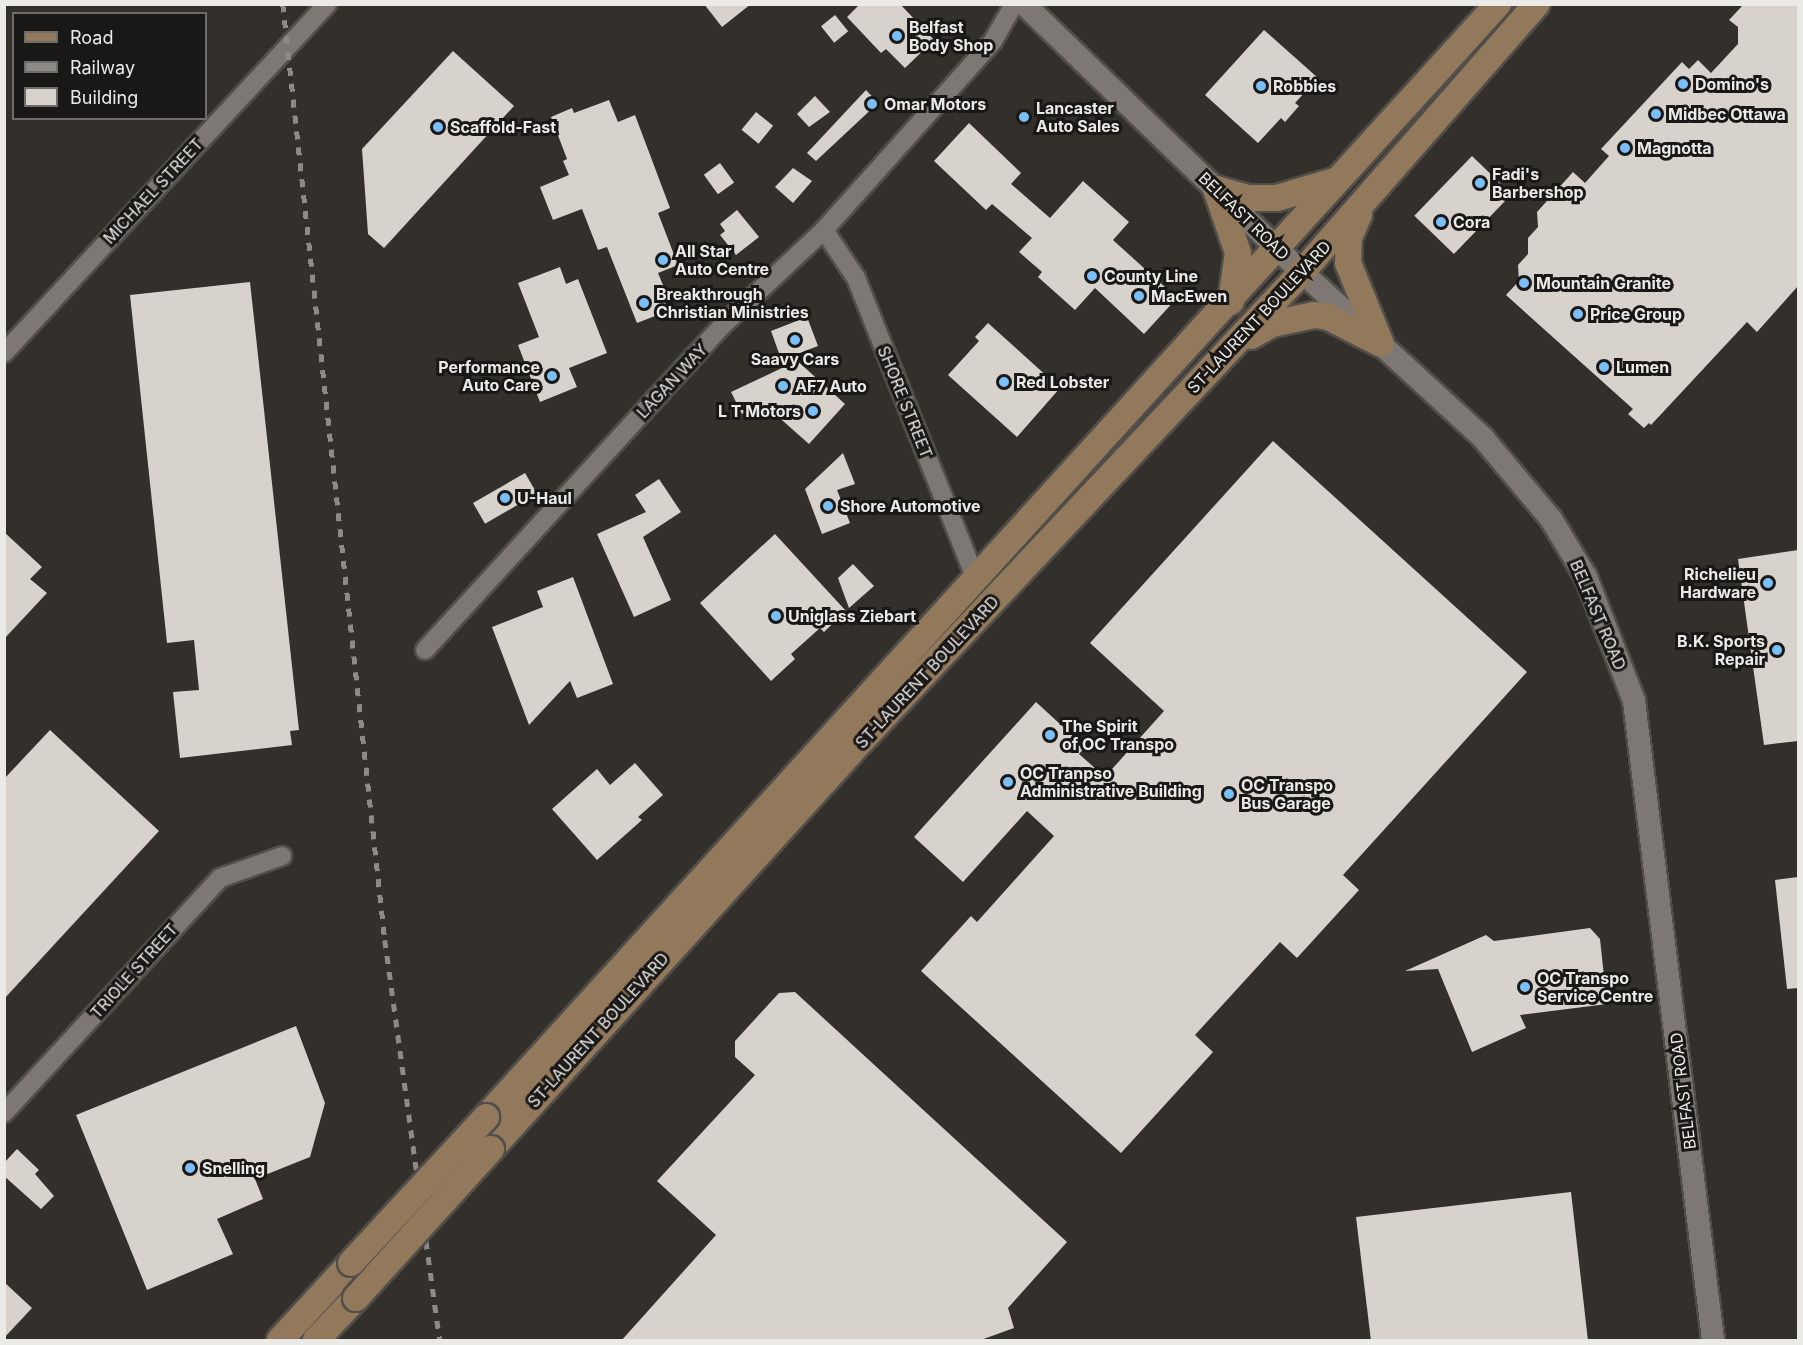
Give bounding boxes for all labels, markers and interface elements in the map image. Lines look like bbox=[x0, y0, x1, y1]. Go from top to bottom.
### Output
legend bbox=[12, 12, 207, 120]
place label: Belfast Body Shop bbox=[909, 17, 993, 55]
text: Road bbox=[70, 27, 113, 48]
marker: Belfast Body Shop bbox=[890, 29, 904, 43]
text: Railway bbox=[70, 57, 135, 78]
place label: Domino's bbox=[1695, 74, 1769, 94]
place label: Robbies bbox=[1273, 76, 1336, 96]
marker: Domino's bbox=[1676, 77, 1690, 91]
marker: Robbies bbox=[1254, 79, 1268, 93]
text: Building bbox=[70, 87, 138, 108]
place label: Omar Motors bbox=[884, 94, 986, 114]
marker: Omar Motors bbox=[865, 97, 879, 111]
place label: Lancaster Auto Sales bbox=[1036, 98, 1120, 136]
place label: Midbec Ottawa bbox=[1668, 104, 1786, 124]
marker: Midbec Ottawa bbox=[1649, 107, 1663, 121]
marker: Lancaster Auto Sales bbox=[1017, 110, 1031, 124]
place label: Scaffold-Fast bbox=[450, 117, 556, 137]
marker: Scaffold-Fast bbox=[431, 120, 445, 134]
street label: MICHAEL STREET bbox=[99, 134, 207, 248]
place label: Magnotta bbox=[1637, 138, 1712, 158]
marker: Magnotta bbox=[1618, 141, 1632, 155]
place label: Fadi's Barbershop bbox=[1492, 164, 1584, 202]
street label: BELFAST ROAD bbox=[1195, 168, 1293, 264]
marker: Fadi's Barbershop bbox=[1473, 176, 1487, 190]
place label: Cora bbox=[1453, 212, 1490, 232]
marker: Cora bbox=[1434, 215, 1448, 229]
street label: ST-LAURENT BOULEVARD bbox=[1183, 237, 1335, 397]
place label: All Star Auto Centre bbox=[675, 241, 769, 279]
marker: All Star Auto Centre bbox=[656, 253, 670, 267]
place label: County Line bbox=[1104, 266, 1198, 286]
marker: County Line bbox=[1085, 269, 1099, 283]
place label: Mountain Granite bbox=[1536, 273, 1671, 293]
marker: Mountain Granite bbox=[1517, 276, 1531, 290]
place label: Breakthrough Christian Ministries bbox=[656, 284, 809, 322]
place label: MacEwen bbox=[1151, 286, 1227, 306]
marker: MacEwen bbox=[1132, 289, 1146, 303]
marker: Breakthrough Christian Ministries bbox=[637, 296, 651, 310]
place label: Price Group bbox=[1590, 304, 1682, 324]
marker: Price Group bbox=[1571, 307, 1585, 321]
marker: Saavy Cars bbox=[788, 333, 802, 347]
street label: LAGAN WAY bbox=[633, 340, 711, 422]
street label: SHORE STREET bbox=[874, 343, 936, 461]
place label: Saavy Cars bbox=[751, 349, 839, 369]
place label: Performance Auto Care bbox=[438, 357, 540, 395]
place label: Lumen bbox=[1616, 357, 1669, 377]
marker: Lumen bbox=[1597, 360, 1611, 374]
marker: Performance Auto Care bbox=[545, 369, 559, 383]
place label: Red Lobster bbox=[1016, 372, 1109, 392]
marker: Red Lobster bbox=[997, 375, 1011, 389]
place label: AF7 Auto bbox=[795, 376, 867, 396]
marker: AF7 Auto bbox=[776, 379, 790, 393]
place label: L T Motors bbox=[718, 401, 801, 421]
marker: L T Motors bbox=[806, 404, 820, 418]
place label: U-Haul bbox=[517, 488, 572, 508]
marker: U-Haul bbox=[498, 491, 512, 505]
place label: Shore Automotive bbox=[840, 496, 981, 516]
marker: Shore Automotive bbox=[821, 499, 835, 513]
street label: BELFAST ROAD bbox=[1566, 557, 1630, 673]
place label: Richelieu Hardware bbox=[1680, 564, 1756, 602]
marker: Richelieu Hardware bbox=[1761, 576, 1775, 590]
street label: ST-LAURENT BOULEVARD bbox=[851, 592, 1003, 752]
place label: Uniglass Ziebart bbox=[788, 606, 916, 626]
marker: Uniglass Ziebart bbox=[769, 609, 783, 623]
place label: B.K. Sports Repair bbox=[1677, 631, 1765, 669]
marker: B.K. Sports Repair bbox=[1770, 643, 1784, 657]
place label: The Spirit of OC Transpo bbox=[1062, 716, 1174, 754]
marker: The Spirit of OC Transpo bbox=[1043, 728, 1057, 742]
place label: OC Tranpso Administrative Building bbox=[1020, 763, 1202, 801]
marker: OC Tranpso Administrative Building bbox=[1001, 775, 1015, 789]
place label: OC Transpo Bus Garage bbox=[1241, 775, 1333, 813]
marker: OC Transpo Bus Garage bbox=[1222, 787, 1236, 801]
street label: TRIOLE STREET bbox=[86, 920, 182, 1022]
street label: ST-LAURENT BOULEVARD bbox=[524, 949, 672, 1111]
place label: OC Transpo Service Centre bbox=[1537, 968, 1653, 1006]
marker: OC Transpo Service Centre bbox=[1518, 980, 1532, 994]
street label: BELFAST ROAD bbox=[1666, 1031, 1700, 1151]
place label: Snelling bbox=[202, 1158, 265, 1178]
marker: Snelling bbox=[183, 1161, 197, 1175]

